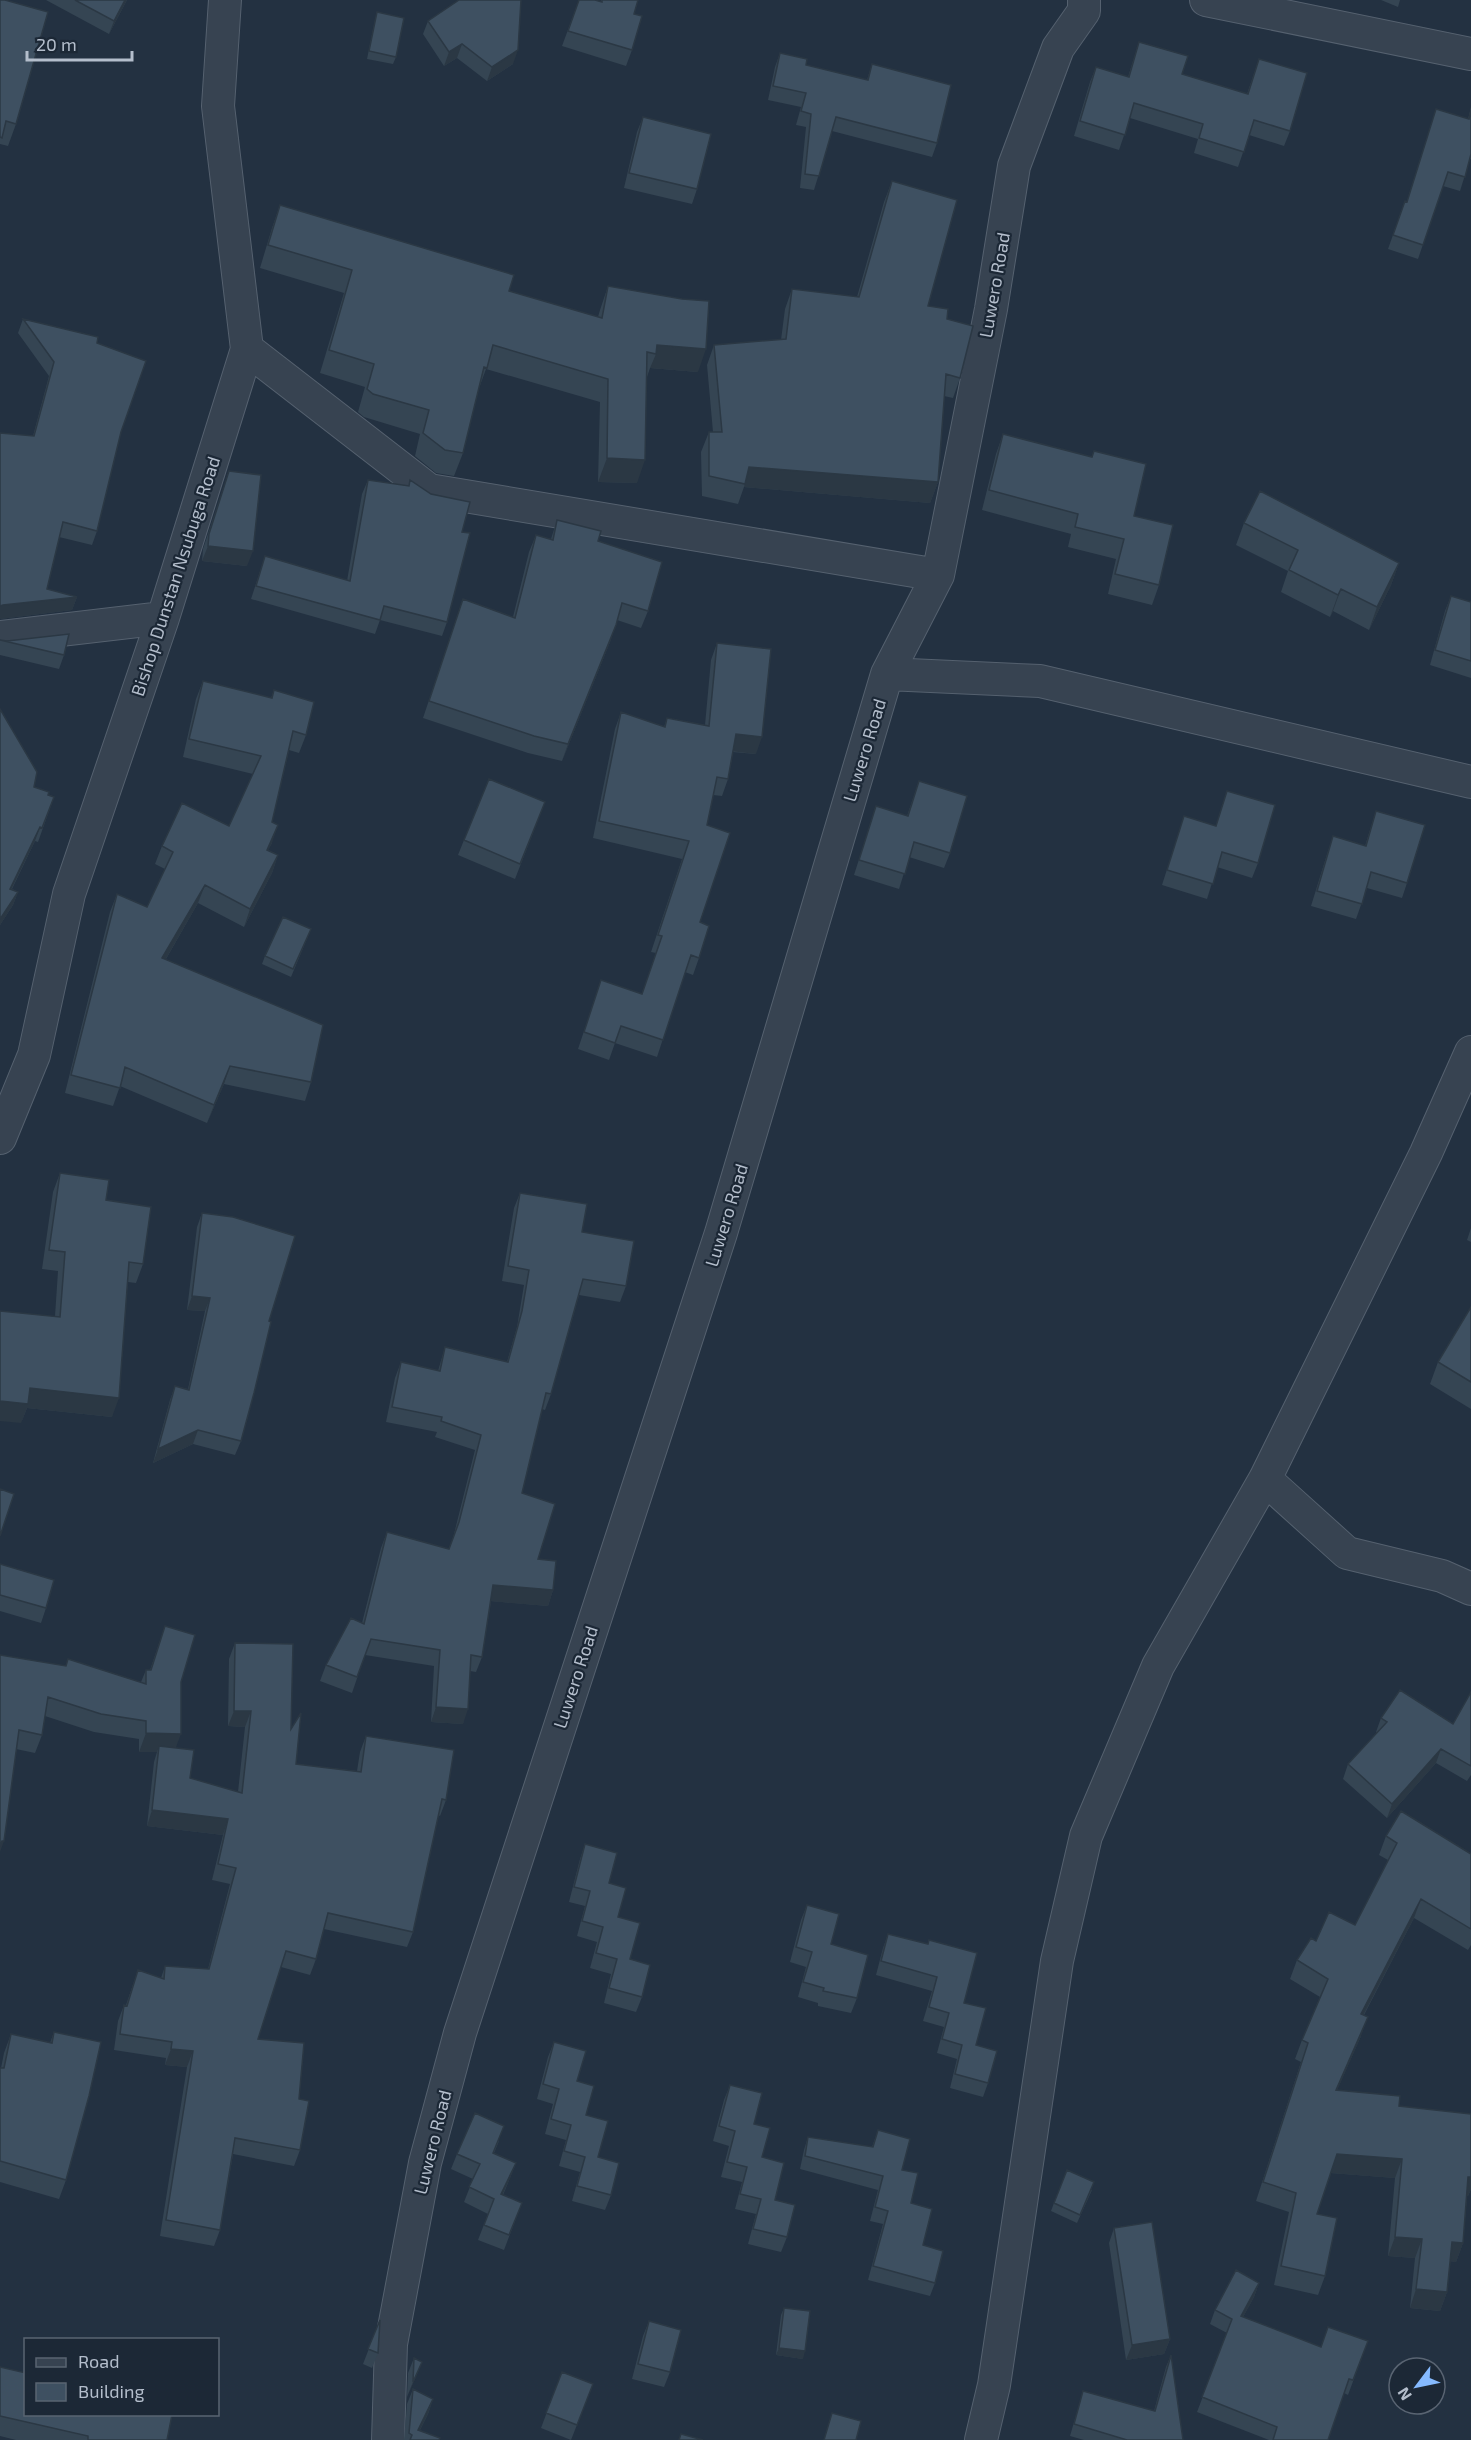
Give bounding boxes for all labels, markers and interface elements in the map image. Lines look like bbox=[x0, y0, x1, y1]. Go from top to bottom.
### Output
scale bar bbox=[27, 24, 132, 62]
text: 20 m bbox=[36, 33, 77, 55]
street label: Luwero Road bbox=[974, 231, 1014, 339]
street label: Bishop Dunstan Nsubuga Road bbox=[126, 453, 224, 699]
street label: Luwero Road bbox=[838, 696, 890, 804]
street label: Luwero Road bbox=[700, 1161, 752, 1269]
street label: Luwero Road bbox=[548, 1623, 602, 1731]
street label: Luwero Road bbox=[408, 2088, 456, 2196]
legend bbox=[24, 2338, 219, 2416]
text: Road bbox=[78, 2350, 119, 2372]
north arrow bbox=[1387, 2356, 1447, 2416]
text: Building bbox=[78, 2380, 145, 2402]
text: N bbox=[1393, 2384, 1415, 2404]

